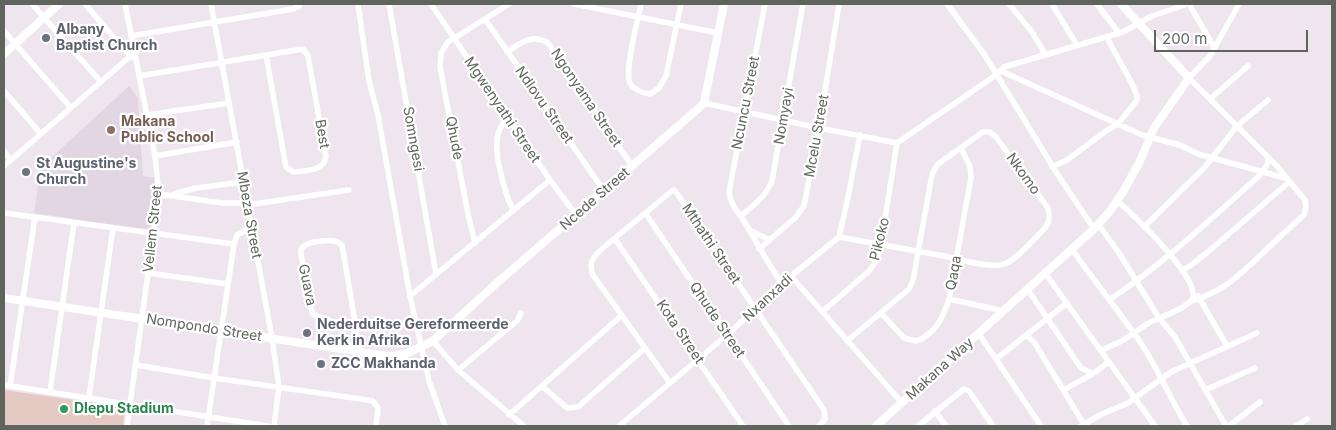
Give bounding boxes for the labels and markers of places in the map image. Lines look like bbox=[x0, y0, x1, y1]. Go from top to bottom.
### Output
place label: Albany Baptist Church bbox=[56, 22, 158, 54]
marker: Albany Baptist Church bbox=[40, 32, 52, 44]
place label: Makana Public School bbox=[121, 114, 214, 146]
marker: Makana Public School bbox=[105, 124, 117, 136]
place label: St Augustine's Church bbox=[36, 156, 136, 188]
marker: St Augustine's Church bbox=[20, 166, 32, 178]
place label: Nederduitse Gereformeerde Kerk in Afrika bbox=[317, 317, 509, 350]
marker: Nederduitse Gereformeerde Kerk in Afrika bbox=[301, 327, 313, 339]
place label: ZCC Makhanda bbox=[331, 356, 436, 372]
marker: ZCC Makhanda bbox=[315, 358, 327, 370]
place label: Dlepu Stadium bbox=[74, 401, 174, 417]
marker: Dlepu Stadium bbox=[58, 403, 70, 415]

